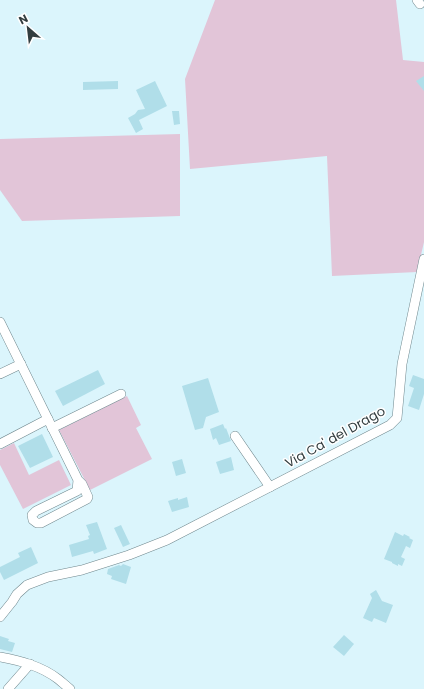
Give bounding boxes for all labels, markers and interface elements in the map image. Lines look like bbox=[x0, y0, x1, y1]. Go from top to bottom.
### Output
north arrow bbox=[8, 8, 48, 48]
text: N bbox=[16, 10, 31, 28]
street label: Via Ca' del Drago bbox=[281, 402, 389, 472]

